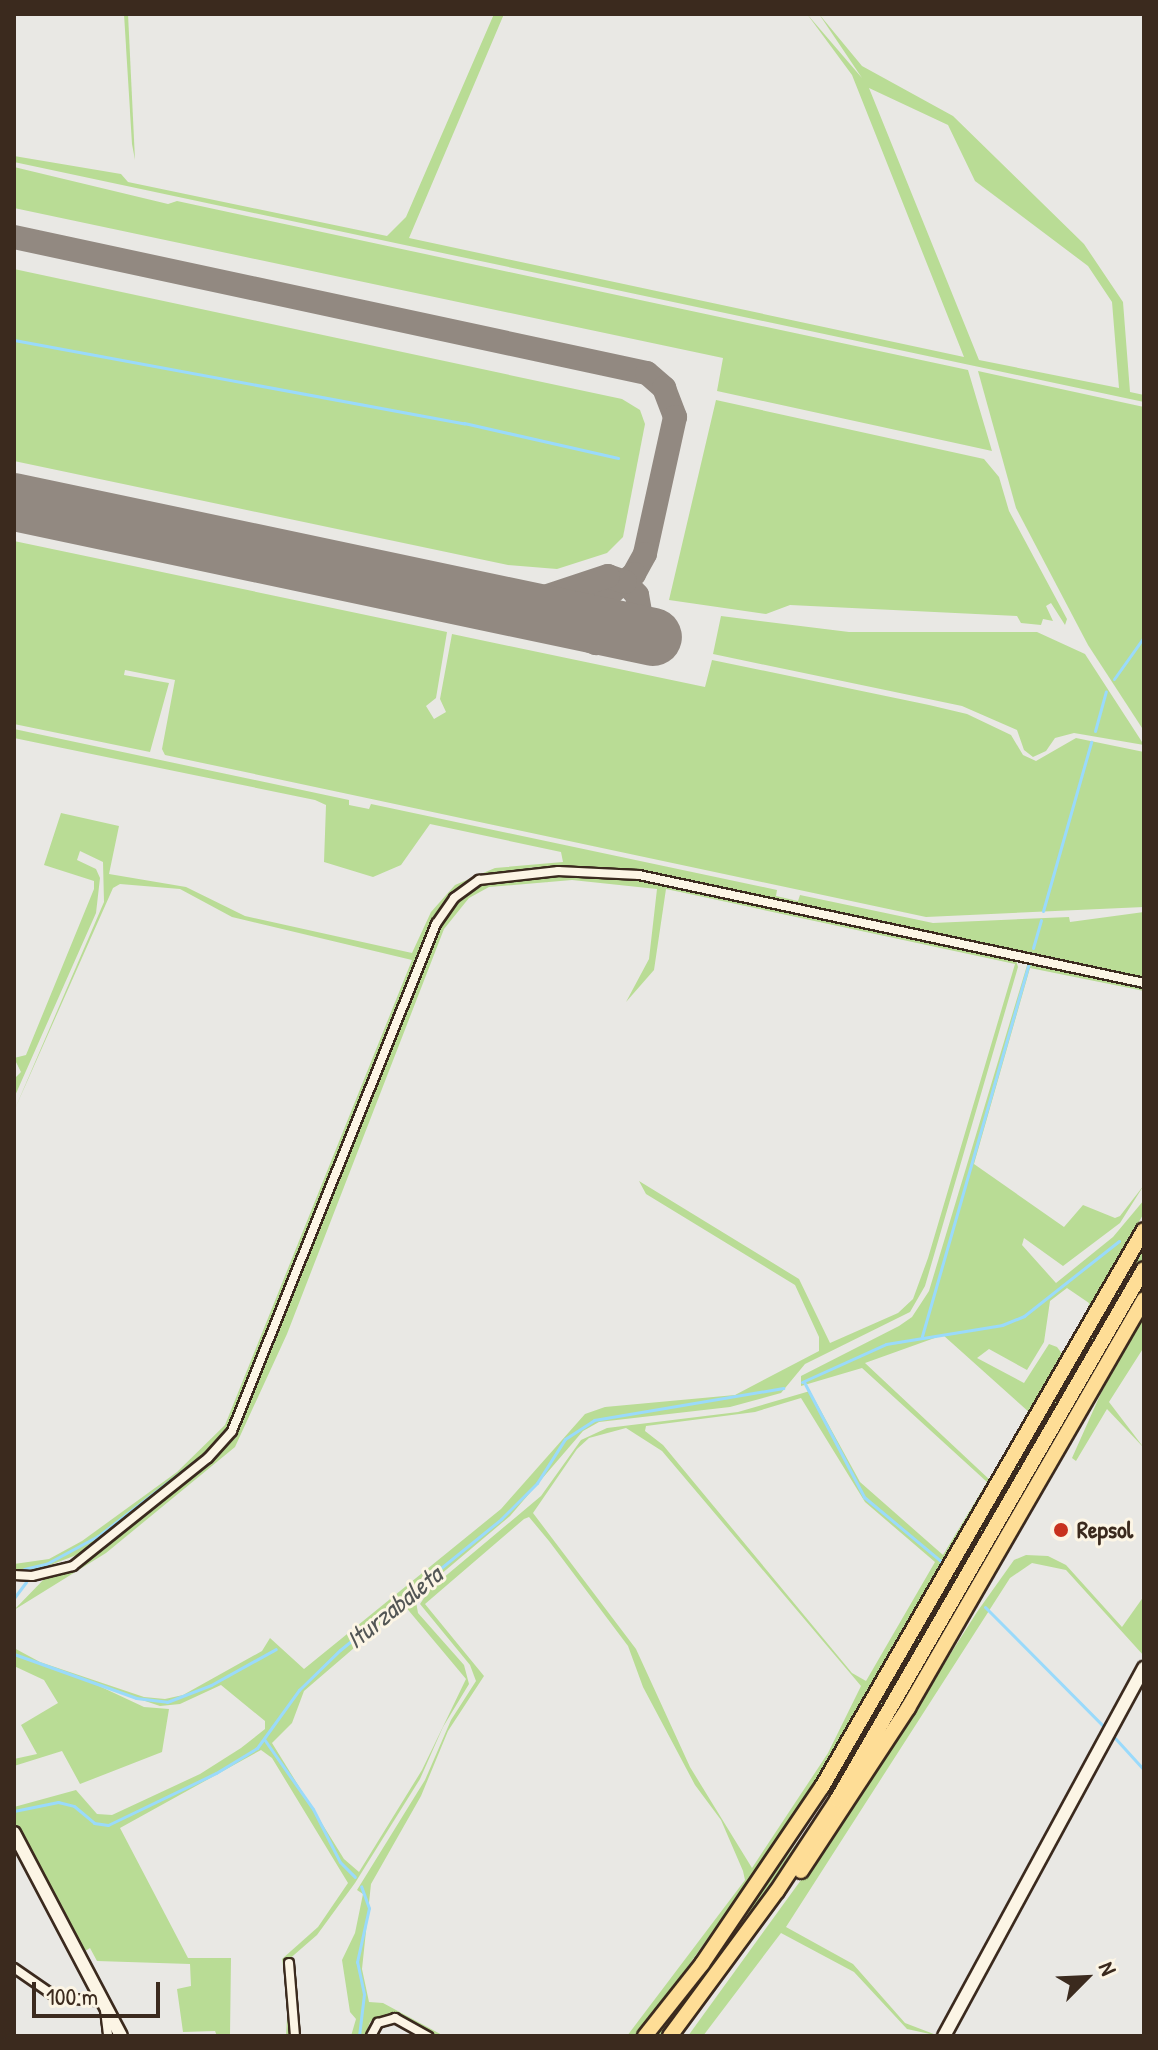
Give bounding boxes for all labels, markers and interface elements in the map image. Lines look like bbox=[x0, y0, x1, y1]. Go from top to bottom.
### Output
place label: Repsol bbox=[1077, 1516, 1133, 1544]
marker: Repsol bbox=[1052, 1521, 1070, 1539]
water label: Iturzabaleta bbox=[340, 1559, 448, 1655]
north arrow bbox=[1046, 1938, 1126, 2018]
text: N bbox=[1092, 1957, 1124, 1980]
scale bar bbox=[36, 1966, 164, 2016]
text: 100 m bbox=[46, 1980, 98, 2012]

